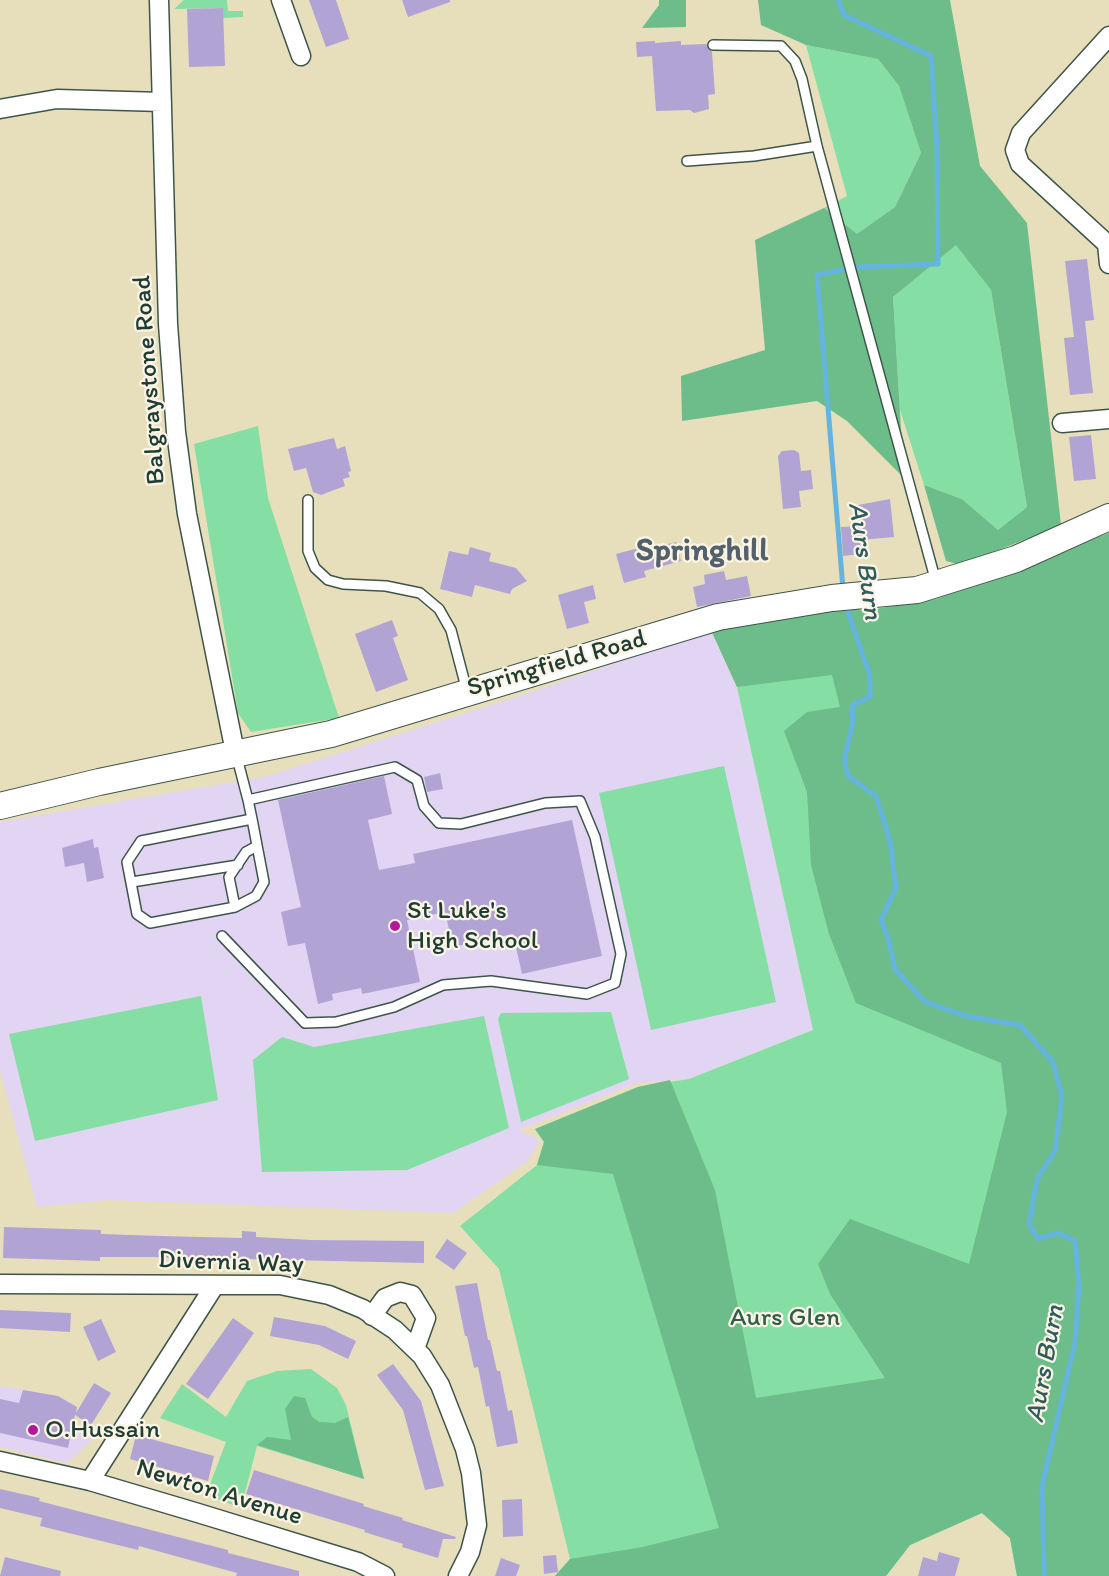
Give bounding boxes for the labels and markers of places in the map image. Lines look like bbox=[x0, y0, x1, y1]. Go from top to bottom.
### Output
place label: St Luke's High School bbox=[407, 895, 538, 957]
marker: St Luke's High School bbox=[388, 919, 402, 933]
place label: O.Hussain bbox=[45, 1414, 160, 1446]
marker: O.Hussain bbox=[26, 1423, 40, 1437]

